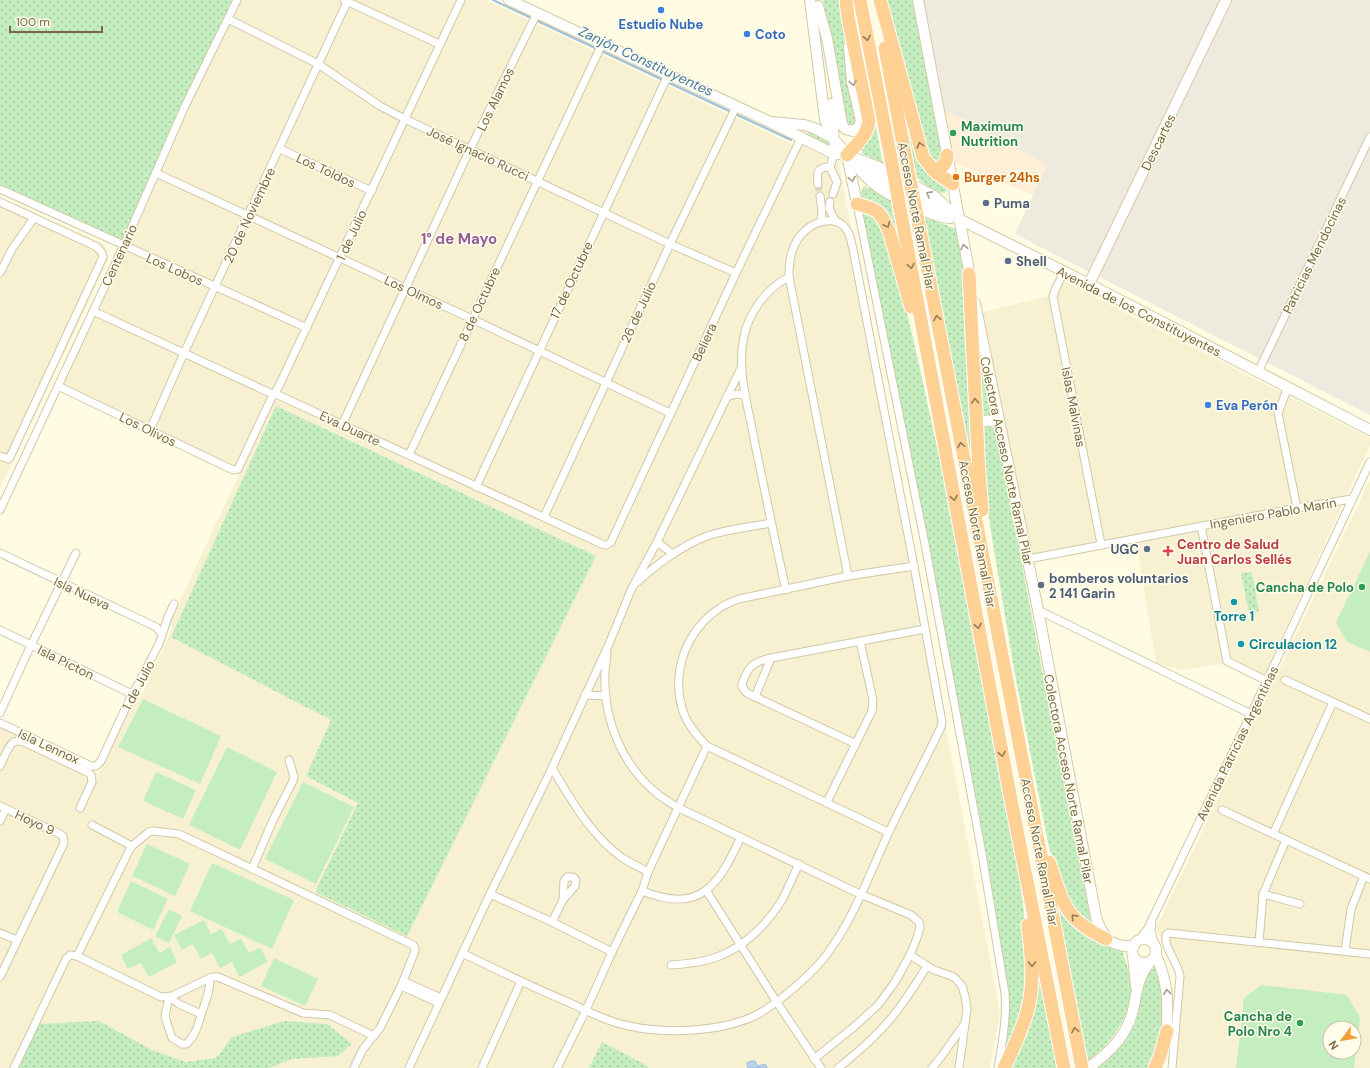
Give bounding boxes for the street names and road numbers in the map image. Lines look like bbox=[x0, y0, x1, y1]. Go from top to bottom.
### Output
street label: Los Alamos bbox=[473, 65, 518, 134]
street label: Descartes bbox=[1137, 111, 1179, 173]
street label: José Ignacio Rucci bbox=[424, 122, 532, 185]
street label: Acceso Norte Ramal Pilar bbox=[894, 141, 939, 292]
street label: Los Toldos bbox=[293, 149, 358, 192]
street label: 20 de Noviembre bbox=[220, 164, 279, 266]
street label: Patricias Mendocinas bbox=[1279, 194, 1350, 316]
street label: 1 de Julio bbox=[332, 207, 371, 263]
street label: Centenario bbox=[98, 221, 141, 289]
street label: 17 de Octubre bbox=[546, 239, 597, 322]
street label: Los Lobos bbox=[144, 249, 206, 290]
street label: Avenida de los Constituyentes bbox=[1054, 262, 1224, 360]
street label: 8 de Octubre bbox=[455, 264, 504, 344]
street label: Los Olmos bbox=[382, 271, 446, 313]
street label: 26 de Julio bbox=[617, 279, 660, 346]
street label: Beliera bbox=[688, 320, 721, 364]
street label: Colectora Acceso Norte Ramal Pilar bbox=[977, 355, 1037, 567]
street label: Islas Malvinas bbox=[1057, 365, 1090, 449]
street label: Eva Duarte bbox=[317, 407, 383, 450]
street label: Los Olivos bbox=[117, 408, 179, 450]
street label: Acceso Norte Ramal Pilar bbox=[956, 459, 1000, 609]
street label: Ingeniero Pablo Marín bbox=[1208, 494, 1338, 533]
street label: Isla Nueva bbox=[51, 573, 113, 614]
street label: Isla Picton bbox=[35, 641, 97, 683]
street label: 1 de Julio bbox=[118, 657, 159, 713]
street label: Avenida Patricias Argentinas bbox=[1192, 663, 1282, 823]
street label: Colectora Acceso Norte Ramal Pilar bbox=[1041, 673, 1097, 885]
street label: Isla Lennox bbox=[15, 725, 83, 768]
street label: Acceso Norte Ramal Pilar bbox=[1018, 777, 1062, 927]
street label: Hoyo 9 bbox=[12, 806, 57, 839]

